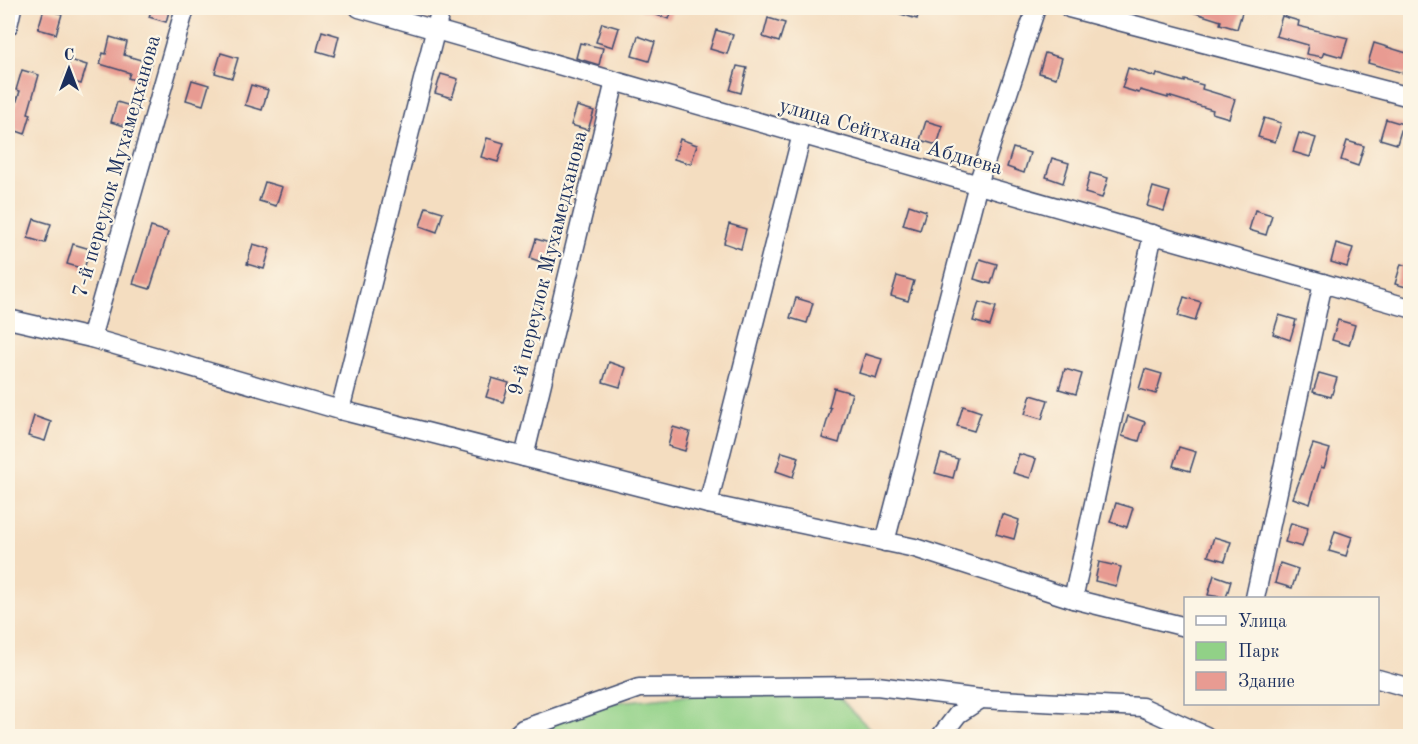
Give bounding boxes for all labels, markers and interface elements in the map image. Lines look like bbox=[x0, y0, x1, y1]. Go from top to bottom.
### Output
street label: 7-й переулок Мухамедханова bbox=[70, 33, 165, 300]
north arrow bbox=[39, 39, 99, 99]
text: С bbox=[64, 48, 74, 64]
street label: улица Сейтхана Абдиева bbox=[776, 95, 1005, 179]
street label: 9-й переулок Мухамедханова bbox=[505, 129, 592, 398]
legend bbox=[1184, 597, 1379, 705]
text: Улица bbox=[1238, 613, 1287, 631]
text: Парк bbox=[1238, 643, 1279, 661]
text: Здание bbox=[1238, 673, 1295, 691]

